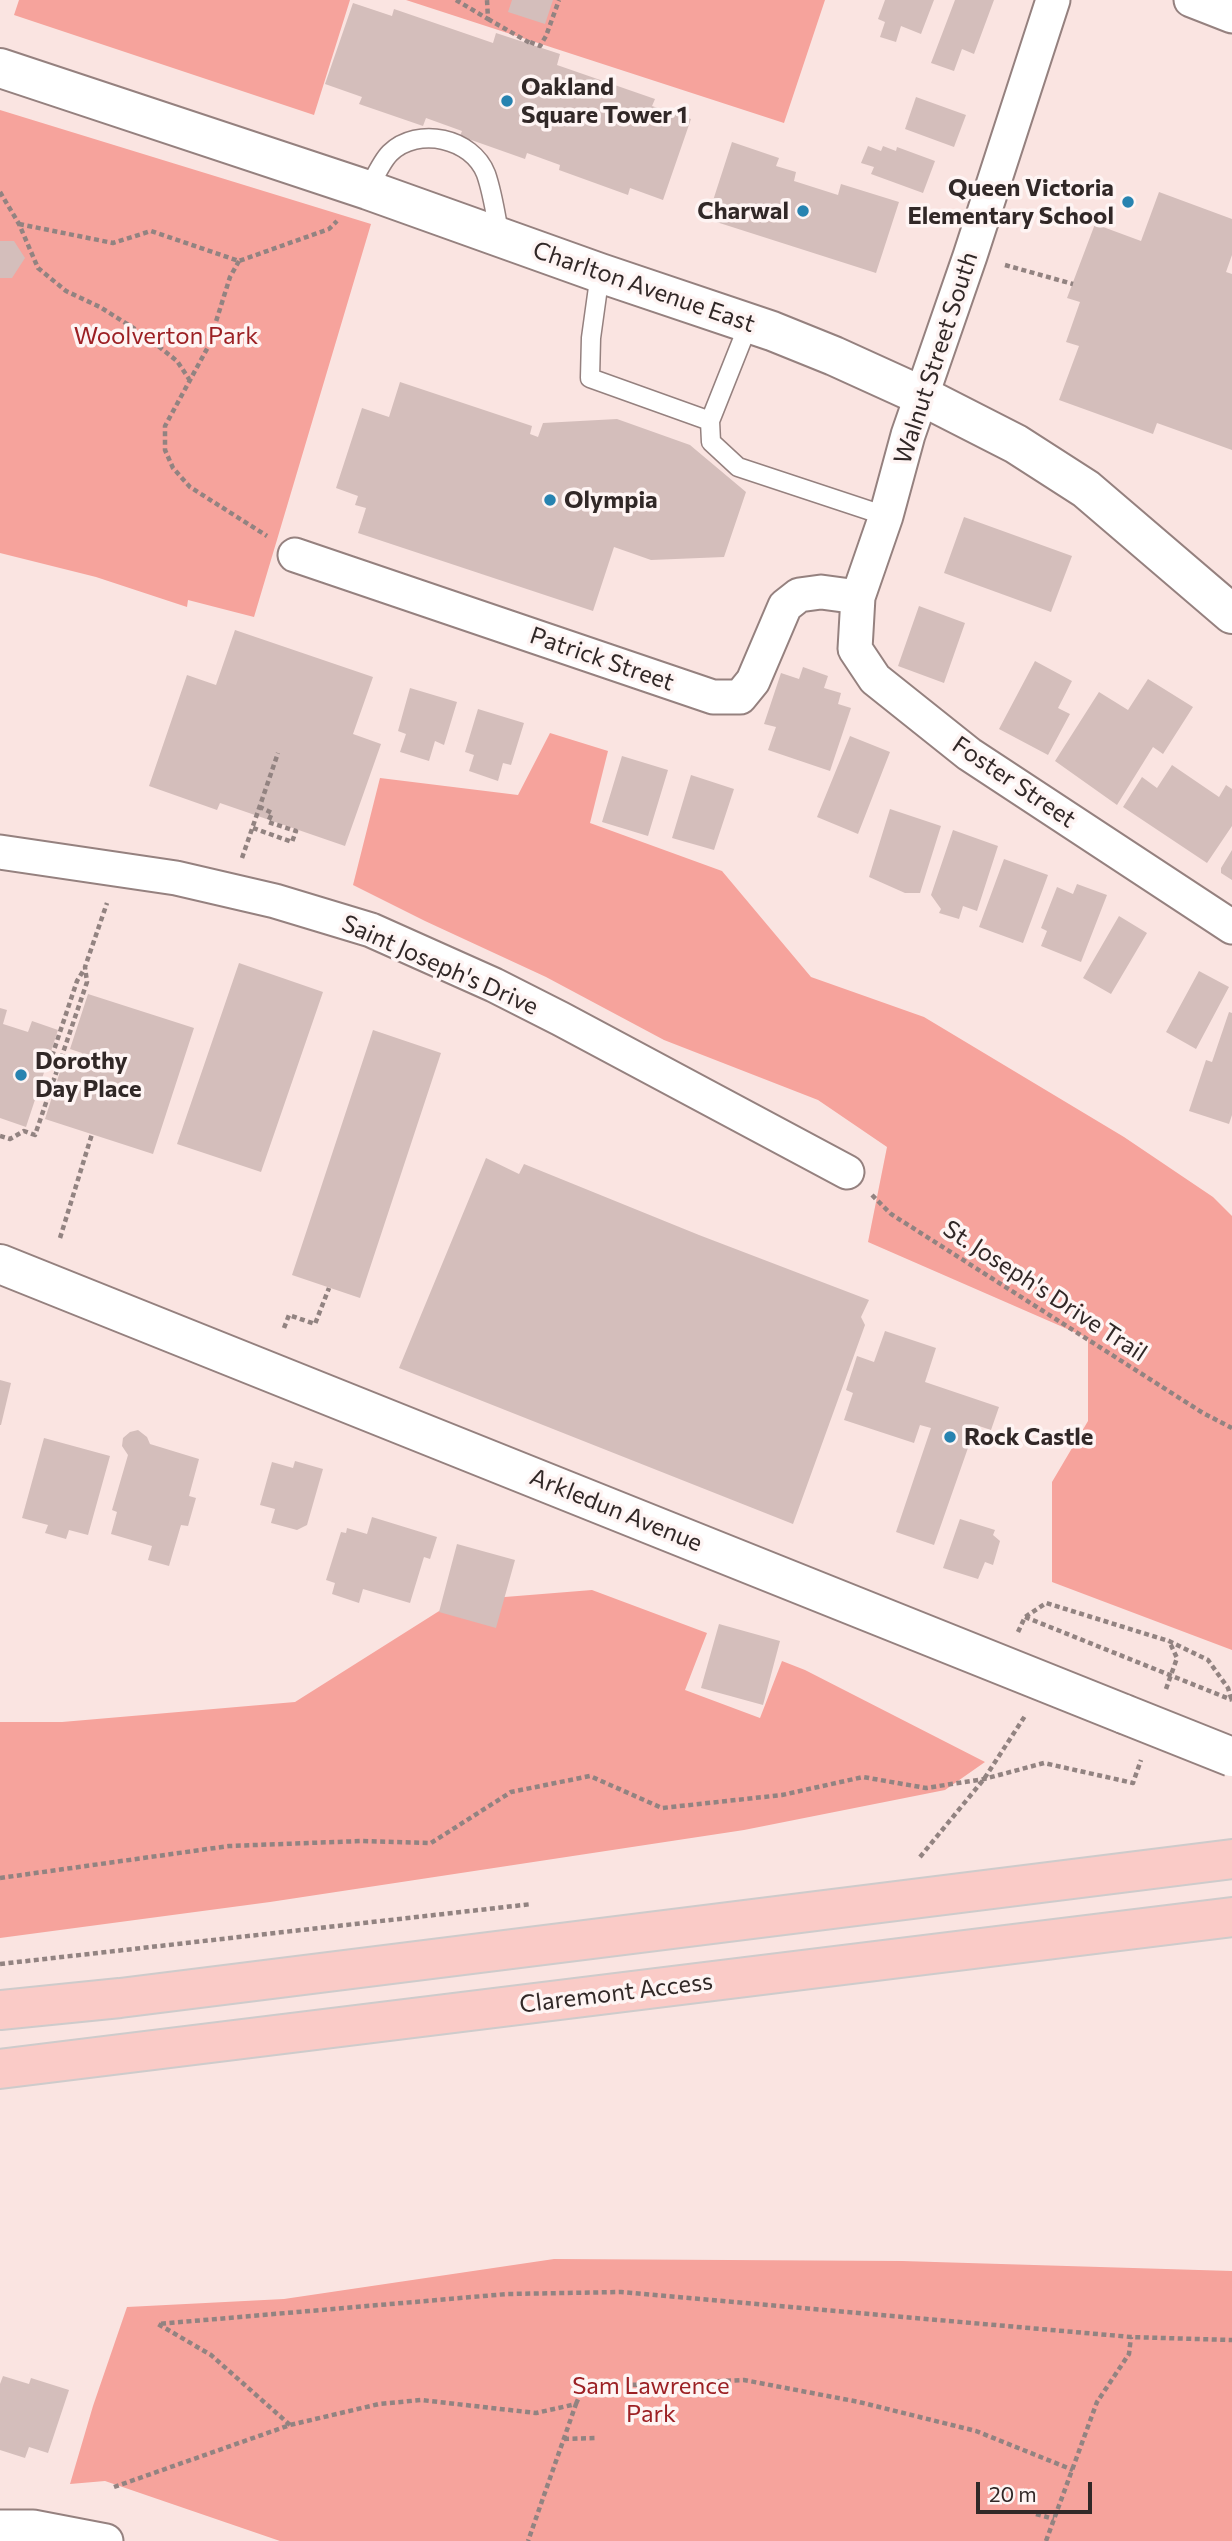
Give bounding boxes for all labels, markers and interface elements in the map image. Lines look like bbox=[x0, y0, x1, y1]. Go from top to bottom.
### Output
place label: Oakland Square Tower 1 bbox=[521, 73, 688, 129]
marker: Oakland Square Tower 1 bbox=[499, 93, 515, 109]
place label: Queen Victoria Elementary School bbox=[907, 174, 1114, 230]
marker: Queen Victoria Elementary School bbox=[1120, 194, 1136, 210]
place label: Charwal bbox=[697, 197, 789, 225]
marker: Charwal bbox=[795, 203, 811, 219]
street label: Charlton Avenue East bbox=[529, 235, 759, 339]
street label: Walnut Street South bbox=[888, 248, 984, 468]
park label: Woolverton Park bbox=[74, 322, 258, 350]
place label: Olympia bbox=[564, 486, 658, 514]
marker: Olympia bbox=[542, 492, 558, 508]
street label: Patrick Street bbox=[526, 621, 678, 697]
street label: Foster Street bbox=[947, 730, 1081, 834]
street label: Saint Joseph's Drive bbox=[337, 909, 543, 1021]
place label: Dorothy Day Place bbox=[35, 1047, 142, 1103]
marker: Dorothy Day Place bbox=[13, 1067, 29, 1083]
street label: St. Joseph's Drive Trail bbox=[938, 1214, 1152, 1368]
place label: Rock Castle bbox=[964, 1423, 1093, 1451]
marker: Rock Castle bbox=[942, 1429, 958, 1445]
street label: Arkledun Avenue bbox=[526, 1462, 706, 1558]
street label: Claremont Access bbox=[518, 1967, 714, 2019]
park label: Sam Lawrence Park bbox=[572, 2372, 730, 2428]
scale bar bbox=[980, 2468, 1096, 2512]
text: 20 m bbox=[989, 2481, 1037, 2506]

